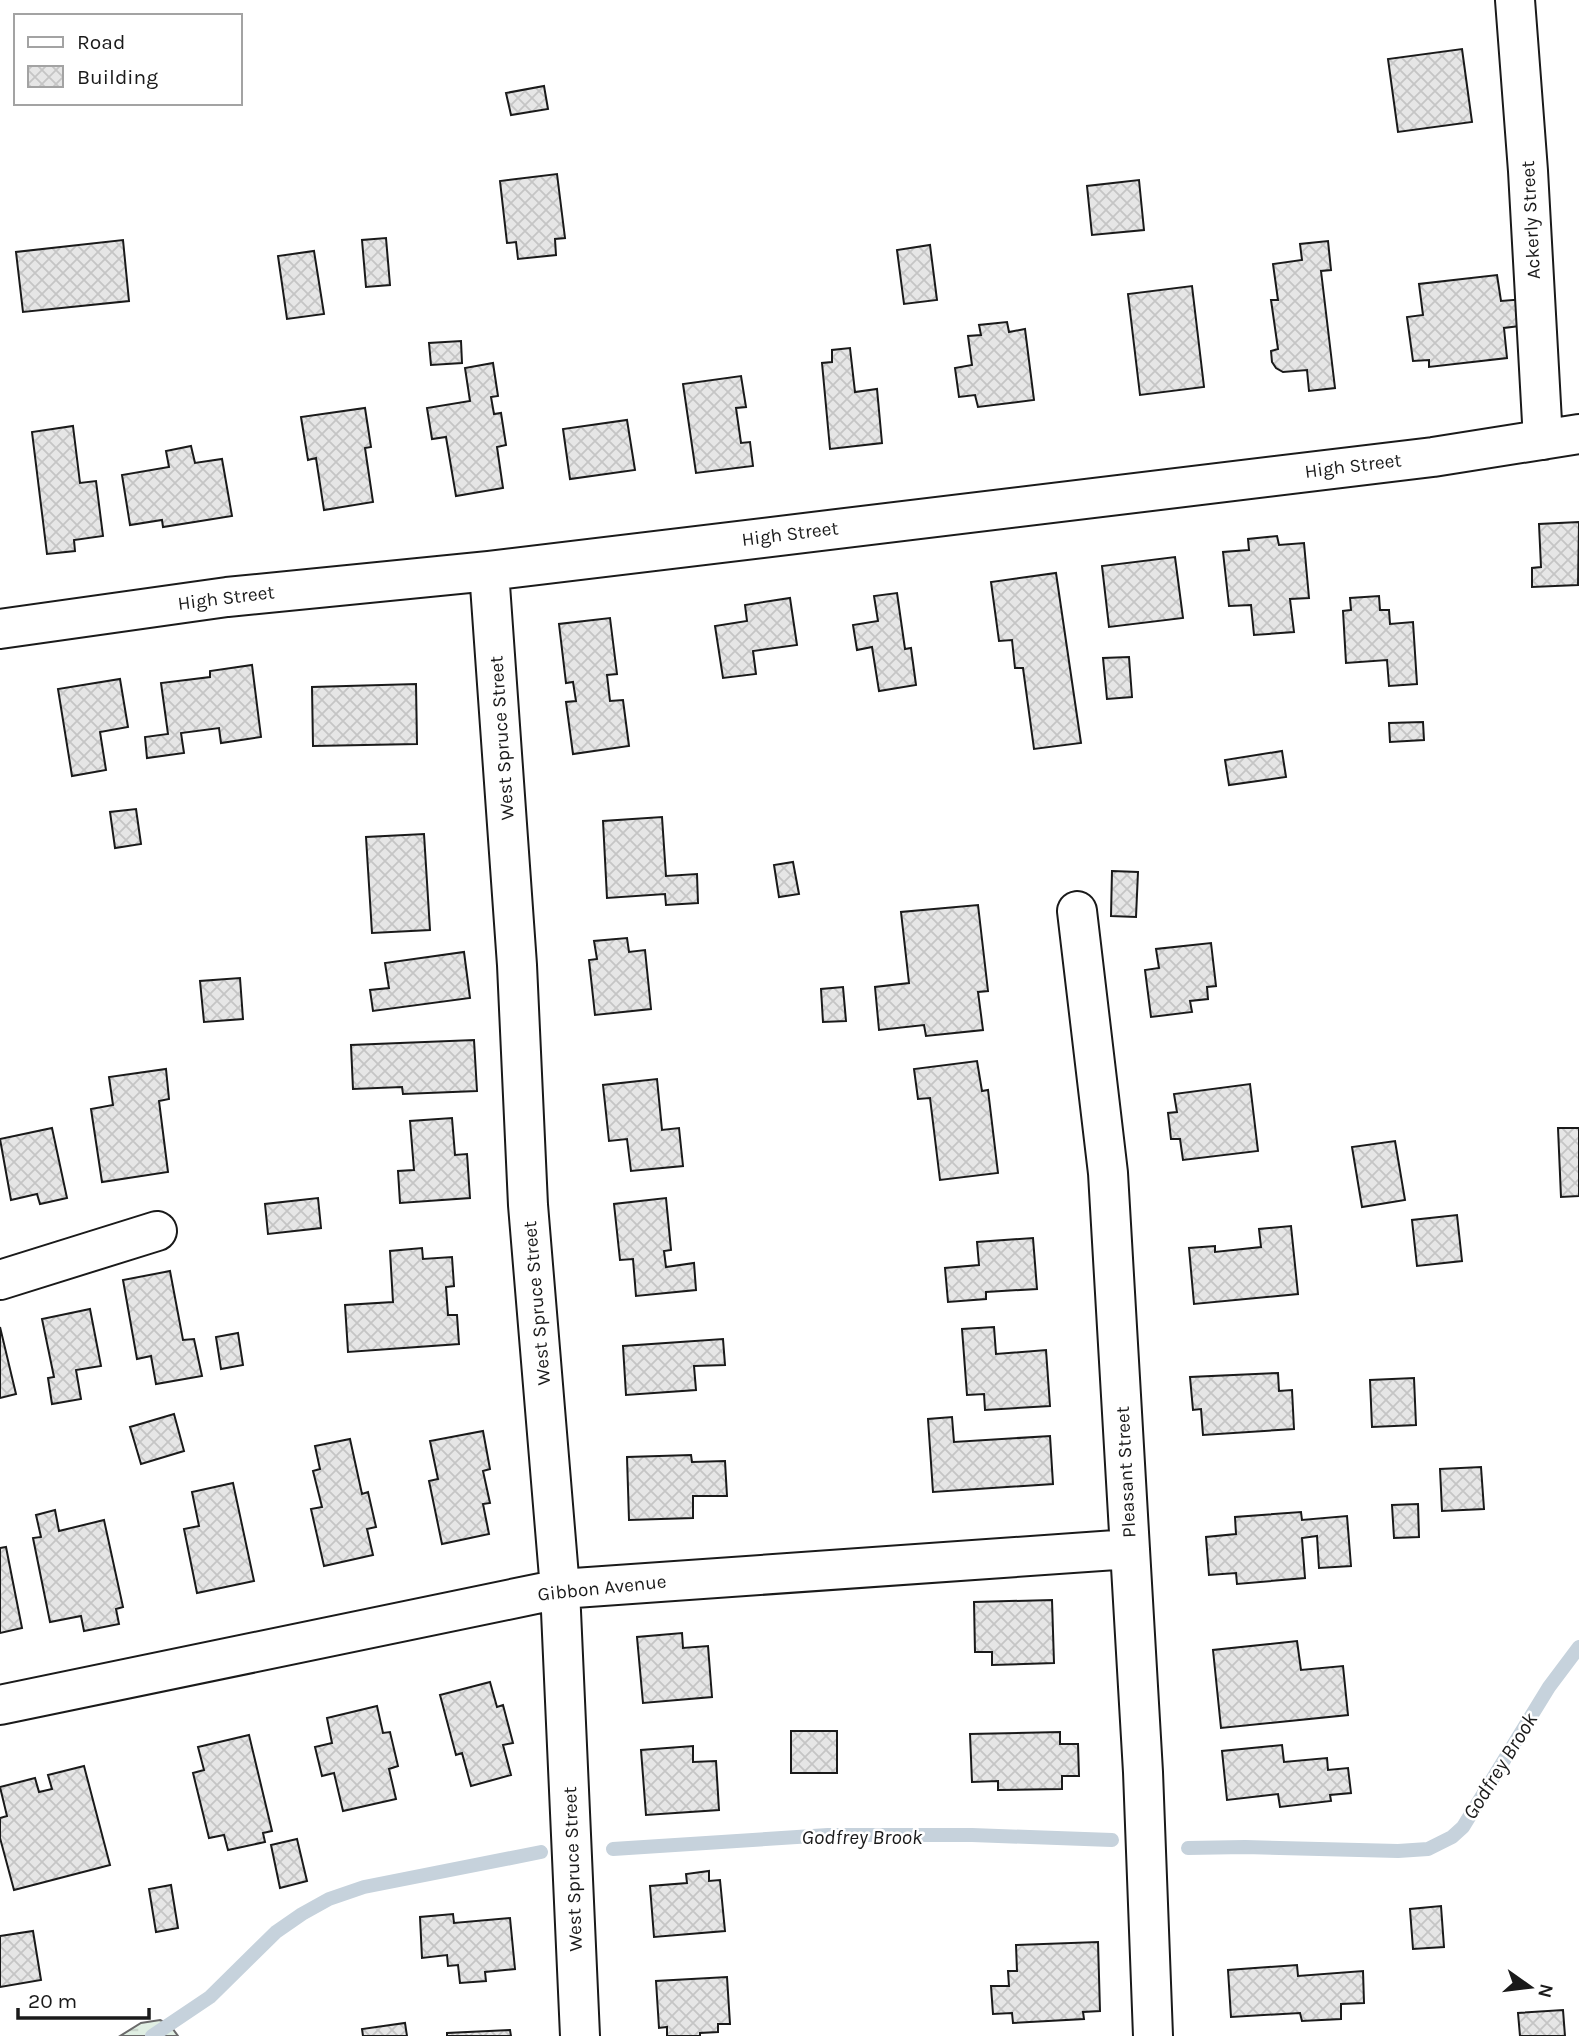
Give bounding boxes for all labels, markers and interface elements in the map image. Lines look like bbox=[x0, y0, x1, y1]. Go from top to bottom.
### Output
legend bbox=[14, 14, 242, 105]
text: Road bbox=[77, 30, 125, 54]
text: Building bbox=[77, 65, 158, 89]
street label: Ackerly Street bbox=[1517, 160, 1545, 280]
street label: High Street bbox=[1303, 449, 1403, 483]
street label: High Street bbox=[740, 517, 840, 551]
street label: High Street bbox=[176, 581, 276, 615]
street label: West Spruce Street bbox=[485, 655, 519, 821]
street label: West Spruce Street bbox=[519, 1220, 555, 1386]
street label: Pleasant Street bbox=[1112, 1406, 1140, 1538]
street label: Gibbon Avenue bbox=[537, 1570, 667, 1606]
water label: Godfrey Brook bbox=[1458, 1708, 1542, 1824]
street label: West Spruce Street bbox=[559, 1786, 587, 1952]
water label: Godfrey Brook bbox=[801, 1825, 923, 1849]
north arrow bbox=[1495, 1952, 1565, 2022]
scale bar bbox=[18, 1976, 149, 2020]
text: N bbox=[1533, 1982, 1558, 2000]
text: 20 m bbox=[28, 1989, 77, 2013]

